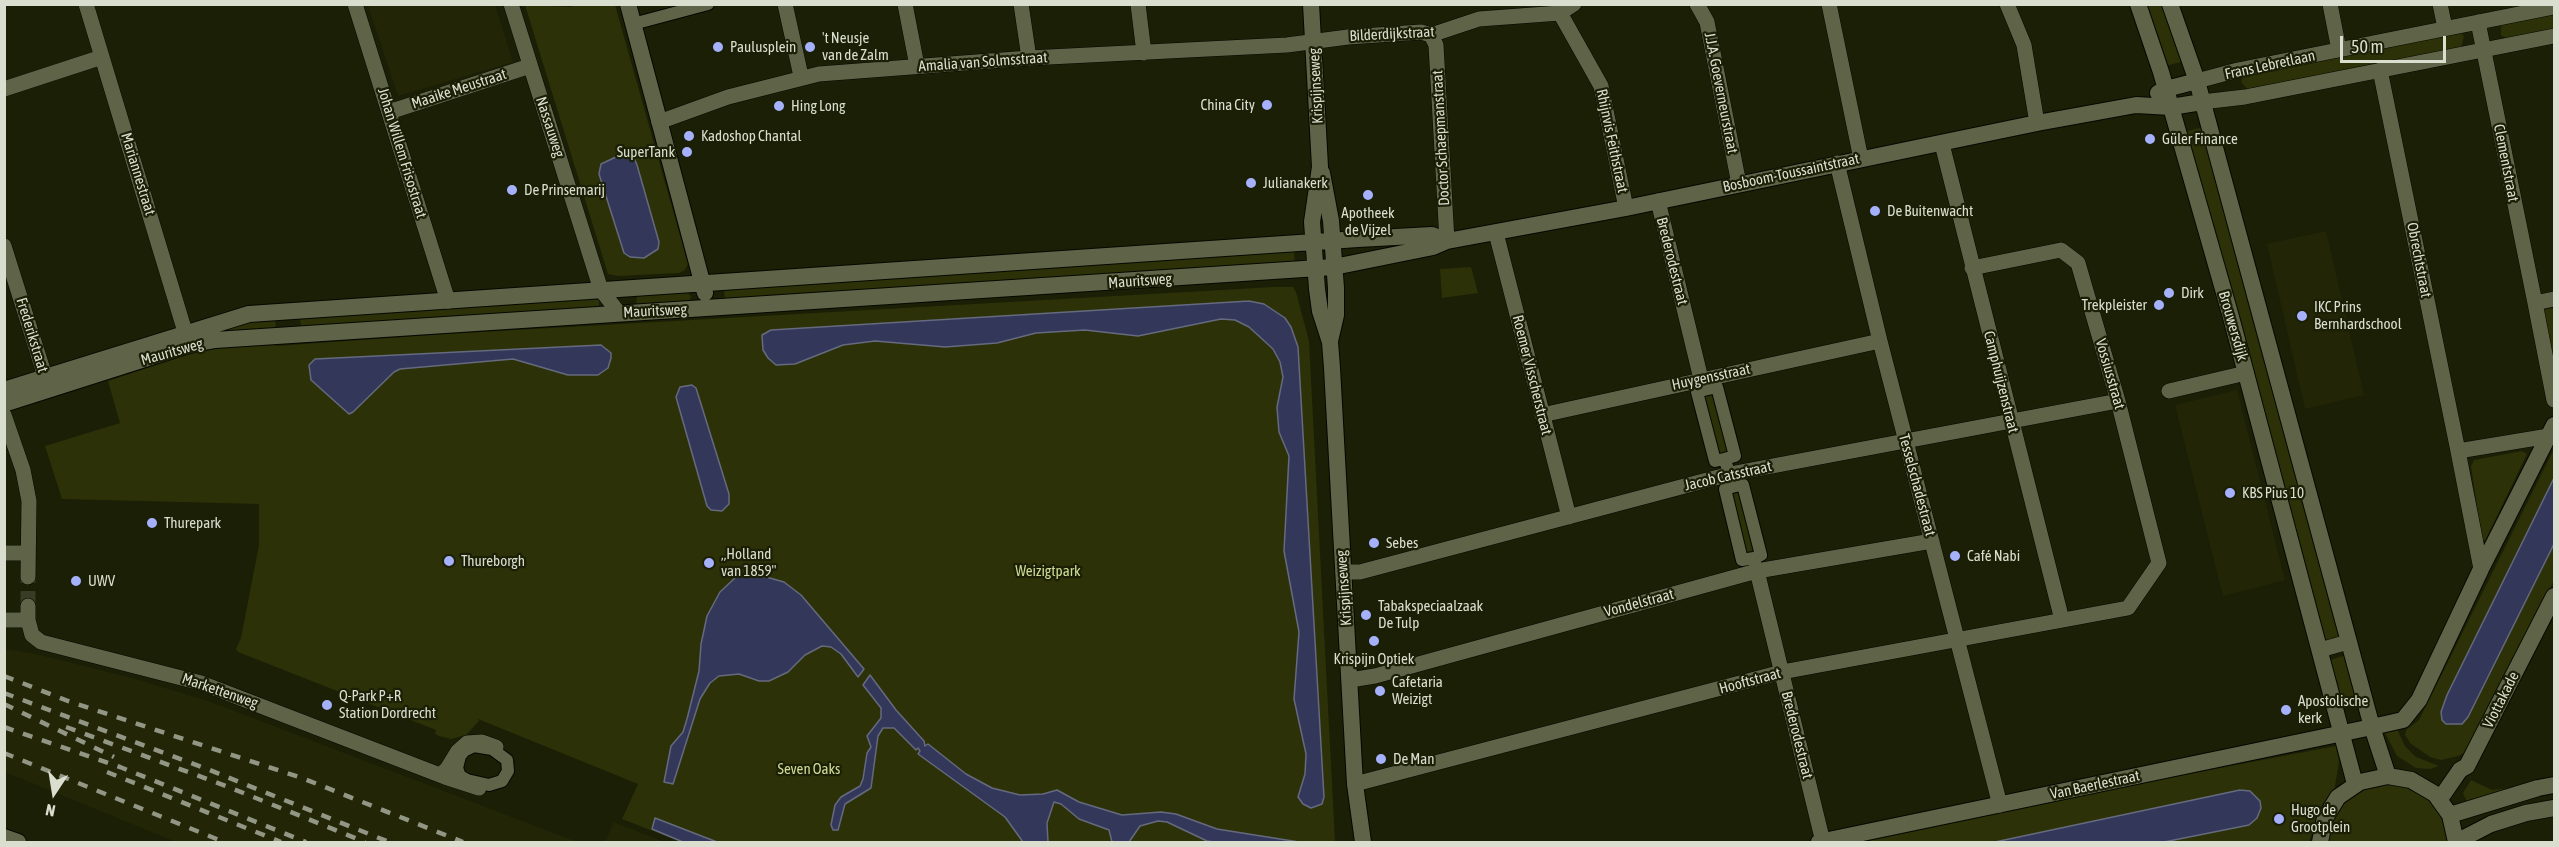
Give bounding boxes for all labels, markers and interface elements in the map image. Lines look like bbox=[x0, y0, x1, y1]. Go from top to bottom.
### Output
street label: Bilderdijkstraat bbox=[1349, 23, 1435, 45]
scale bar bbox=[2343, 24, 2450, 62]
place label: 't Neusje van de Zalm bbox=[822, 29, 889, 64]
street label: J.J.A. Goeverneurstraat bbox=[1700, 31, 1742, 155]
text: 50 m bbox=[2351, 36, 2383, 57]
place label: Paulusplein bbox=[730, 38, 796, 56]
marker: Paulusplein bbox=[711, 40, 725, 54]
marker: 't Neusje van de Zalm bbox=[803, 40, 817, 54]
street label: Frans Lebretlaan bbox=[2223, 47, 2317, 83]
street label: Krispijnseweg bbox=[1305, 48, 1327, 124]
street label: Amalia van Solmsstraat bbox=[918, 49, 1048, 75]
street label: Maaike Meustraat bbox=[409, 65, 509, 113]
street label: Doctor Schaepmanstraat bbox=[1428, 70, 1454, 206]
street label: Johan Willem Frisostraat bbox=[374, 86, 430, 220]
street label: Rhijnvis Feithstraat bbox=[1592, 88, 1632, 194]
street label: Nassauweg bbox=[532, 94, 568, 160]
place label: China City bbox=[1201, 96, 1255, 114]
place label: Hing Long bbox=[791, 97, 846, 115]
marker: China City bbox=[1260, 98, 1274, 112]
marker: Hing Long bbox=[772, 99, 786, 113]
street label: Clementstraat bbox=[2490, 123, 2522, 203]
place label: Kadoshop Chantal bbox=[701, 127, 802, 145]
marker: Kadoshop Chantal bbox=[682, 129, 696, 143]
place label: Güler Finance bbox=[2162, 130, 2238, 148]
street label: Mariannestraat bbox=[117, 131, 159, 217]
marker: Güler Finance bbox=[2143, 132, 2157, 146]
place label: SuperTank bbox=[617, 143, 675, 161]
marker: SuperTank bbox=[680, 145, 694, 159]
street label: Bosboom-Toussaintstraat bbox=[1721, 150, 1861, 196]
place label: Julianakerk bbox=[1263, 174, 1328, 192]
marker: Julianakerk bbox=[1244, 176, 1258, 190]
place label: De Prinsemarij bbox=[524, 181, 605, 199]
marker: De Prinsemarij bbox=[505, 183, 519, 197]
marker: Apotheek de Vijzel bbox=[1361, 188, 1375, 202]
place label: De Buitenwacht bbox=[1887, 202, 1973, 220]
place label: Apotheek de Vijzel bbox=[1341, 204, 1395, 239]
marker: De Buitenwacht bbox=[1868, 204, 1882, 218]
street label: Brederodestraat bbox=[1652, 215, 1692, 307]
street label: Obrechtstraat bbox=[2403, 221, 2435, 299]
street label: Mauritsweg bbox=[1108, 270, 1172, 292]
place label: Dirk bbox=[2181, 284, 2204, 302]
marker: Dirk bbox=[2162, 286, 2176, 300]
street label: Brouwersdijk bbox=[2214, 289, 2252, 363]
street label: Frederikstraat bbox=[12, 295, 52, 375]
place label: Trekpleister bbox=[2082, 296, 2147, 314]
marker: Trekpleister bbox=[2152, 298, 2166, 312]
place label: IKC Prins Bernhardschool bbox=[2314, 298, 2402, 333]
street label: Mauritsweg bbox=[623, 300, 687, 322]
marker: IKC Prins Bernhardschool bbox=[2295, 309, 2309, 323]
street label: Roemer Visscherstraat bbox=[1508, 313, 1556, 437]
street label: Camphuijzenstraat bbox=[1980, 329, 2022, 435]
street label: Mauritsweg bbox=[139, 335, 205, 369]
street label: Vossiusstraat bbox=[2091, 337, 2129, 411]
street label: Huygensstraat bbox=[1670, 360, 1752, 394]
street label: Tesselschadestraat bbox=[1895, 432, 1939, 538]
street label: Jacob Catsstraat bbox=[1683, 457, 1773, 495]
place label: KBS Pius 10 bbox=[2242, 484, 2304, 502]
marker: KBS Pius 10 bbox=[2223, 486, 2237, 500]
place label: Thurepark bbox=[164, 514, 221, 532]
marker: Thurepark bbox=[145, 516, 159, 530]
place label: Sebes bbox=[1386, 534, 1418, 552]
marker: Sebes bbox=[1367, 536, 1381, 550]
place label: ,,Holland van 1859" bbox=[721, 545, 776, 580]
place label: Café Nabi bbox=[1967, 547, 2020, 565]
marker: Café Nabi bbox=[1948, 549, 1962, 563]
street label: Krispijnseweg bbox=[1332, 550, 1356, 626]
place label: Thureborgh bbox=[461, 552, 525, 570]
marker: Thureborgh bbox=[442, 554, 456, 568]
marker: ,,Holland van 1859" bbox=[702, 556, 716, 570]
park label: Weizigtpark bbox=[1015, 562, 1081, 580]
place label: UWV bbox=[88, 572, 115, 590]
marker: UWV bbox=[69, 574, 83, 588]
street label: Vondelstraat bbox=[1602, 585, 1676, 621]
place label: Tabakspeciaalzaak De Tulp bbox=[1378, 597, 1483, 632]
marker: Tabakspeciaalzaak De Tulp bbox=[1359, 608, 1373, 622]
marker: Krispijn Optiek bbox=[1367, 634, 1381, 648]
place label: Krispijn Optiek bbox=[1334, 650, 1414, 668]
street label: Hooftstraat bbox=[1717, 664, 1783, 698]
street label: Viottakade bbox=[2479, 669, 2523, 731]
street label: Markettenweg bbox=[180, 670, 260, 712]
place label: Cafetaria Weizigt bbox=[1392, 673, 1443, 708]
marker: Cafetaria Weizigt bbox=[1373, 684, 1387, 698]
place label: Q-Park P+R Station Dordrecht bbox=[339, 687, 436, 722]
street label: Brederodestraat bbox=[1777, 689, 1817, 781]
place label: Apostolische kerk bbox=[2298, 692, 2368, 727]
marker: Q-Park P+R Station Dordrecht bbox=[320, 698, 334, 712]
marker: Apostolische kerk bbox=[2279, 703, 2293, 717]
place label: De Man bbox=[1393, 750, 1435, 768]
marker: De Man bbox=[1374, 752, 1388, 766]
park label: Seven Oaks bbox=[778, 760, 840, 778]
north arrow bbox=[24, 763, 84, 823]
street label: Van Baerlestraat bbox=[2049, 767, 2141, 803]
text: N bbox=[44, 801, 57, 820]
place label: Hugo de Grootplein bbox=[2291, 801, 2350, 836]
marker: Hugo de Grootplein bbox=[2272, 812, 2286, 826]

